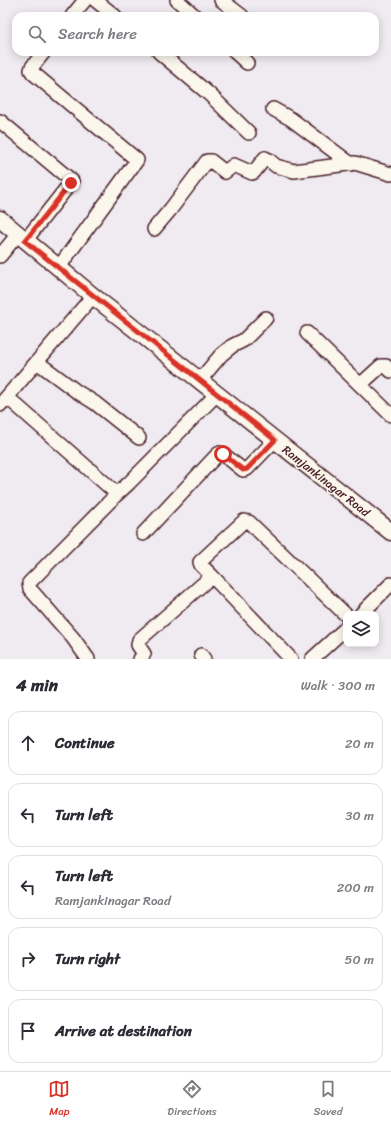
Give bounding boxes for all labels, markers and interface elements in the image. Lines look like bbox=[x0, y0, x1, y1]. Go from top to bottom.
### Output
search box bbox=[12, 12, 379, 56]
text: Search here bbox=[58, 21, 137, 47]
icon: search bbox=[26, 23, 48, 45]
route end bbox=[62, 174, 80, 192]
street label: Ramjankinagar Road bbox=[277, 439, 375, 523]
route start bbox=[214, 445, 232, 463]
map controls bbox=[343, 611, 379, 647]
button: layers bbox=[343, 611, 379, 647]
text: 4 min bbox=[16, 670, 58, 700]
text: Walk · 300 m bbox=[301, 674, 375, 697]
text: Continue bbox=[55, 730, 115, 756]
icon: ahead bbox=[17, 732, 39, 754]
text: 20 m bbox=[345, 732, 374, 755]
text: Turn left bbox=[55, 802, 113, 828]
icon: left bbox=[17, 804, 39, 826]
text: 30 m bbox=[345, 804, 374, 827]
text: Turn left bbox=[55, 863, 113, 889]
icon: left bbox=[17, 876, 39, 898]
text: 200 m bbox=[337, 876, 374, 899]
text: Ramjankinagar Road bbox=[55, 889, 171, 912]
text: Turn right bbox=[55, 946, 120, 972]
icon: right bbox=[17, 948, 39, 970]
text: 50 m bbox=[344, 948, 374, 971]
text: Arrive at destination bbox=[55, 1018, 192, 1044]
icon: arrive bbox=[17, 1020, 39, 1042]
tab: Map bbox=[48, 1078, 70, 1121]
tab: Directions bbox=[167, 1078, 217, 1121]
tab: Saved bbox=[314, 1078, 343, 1121]

